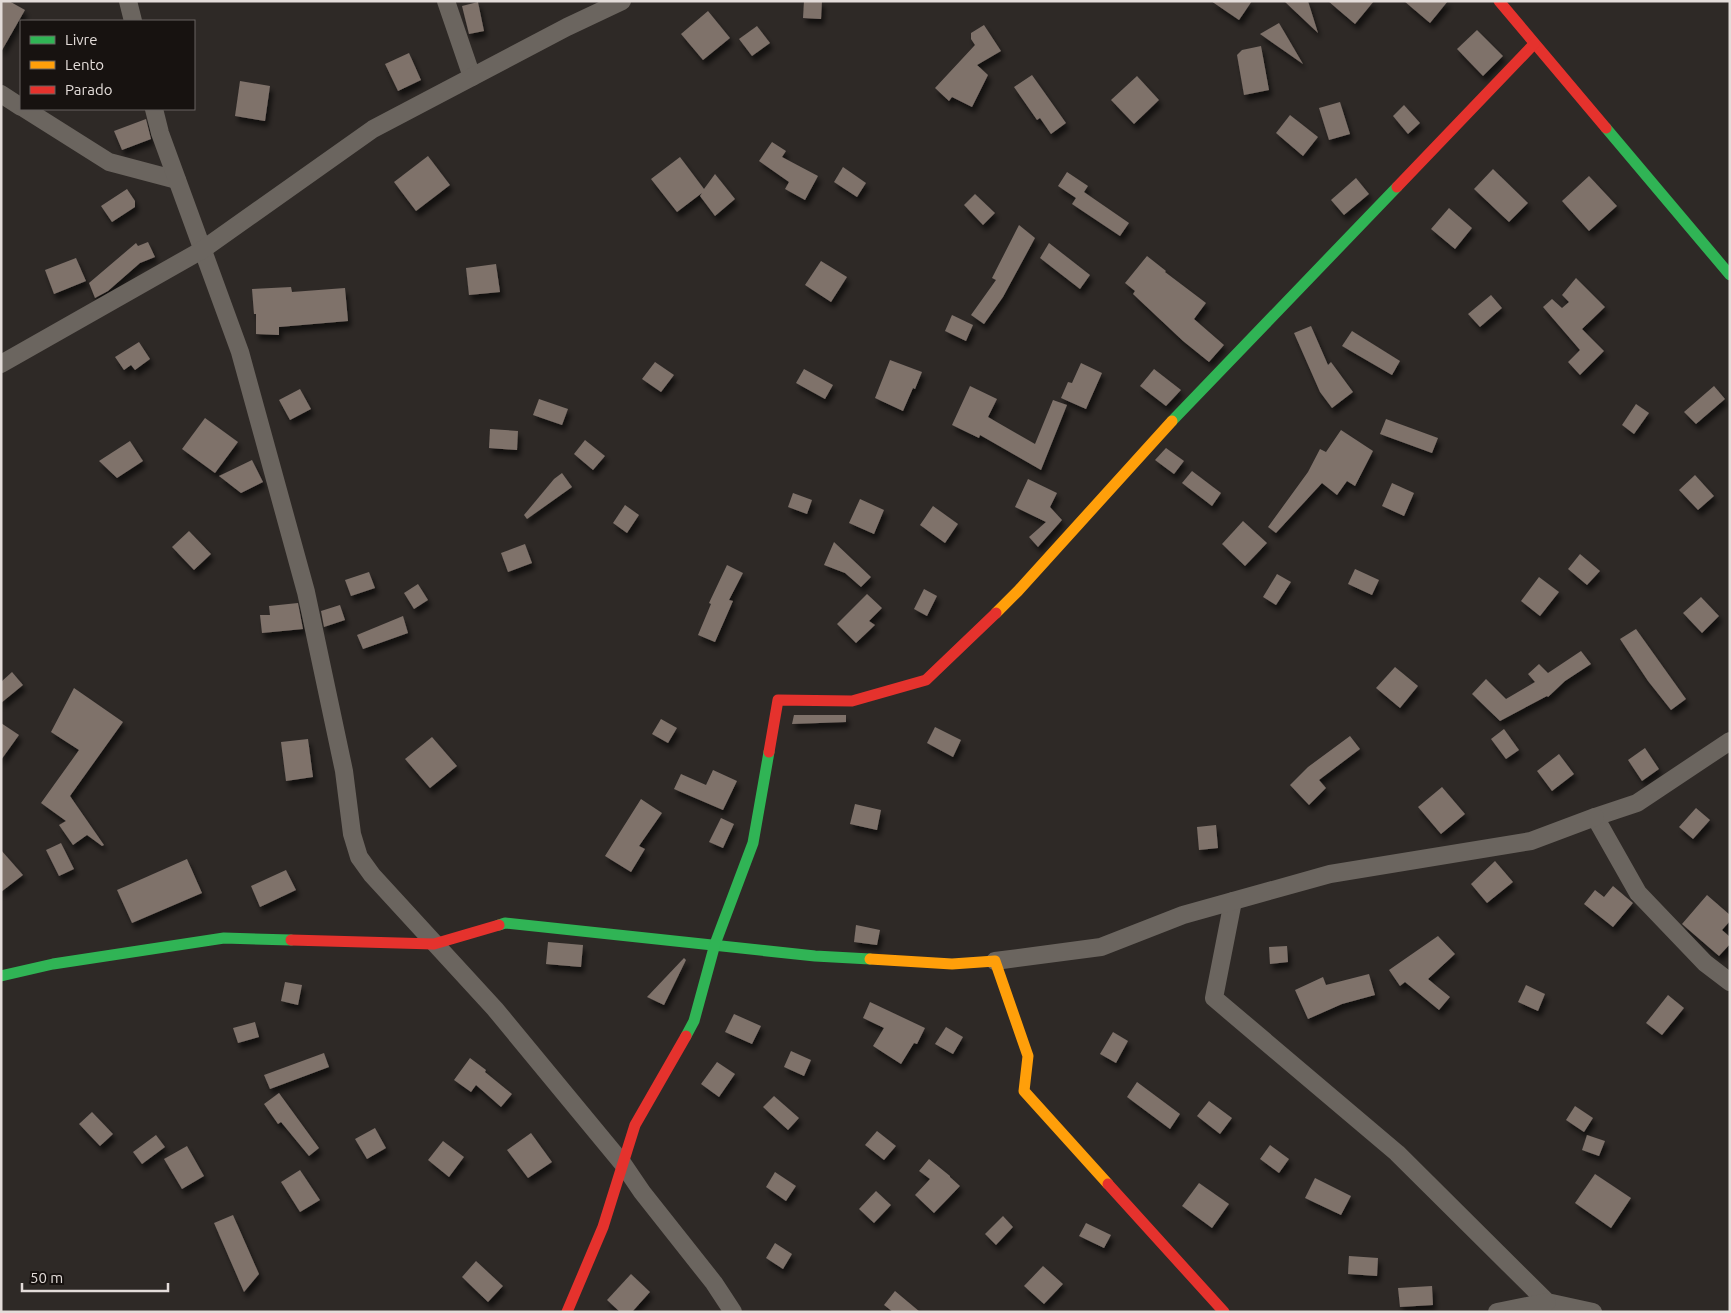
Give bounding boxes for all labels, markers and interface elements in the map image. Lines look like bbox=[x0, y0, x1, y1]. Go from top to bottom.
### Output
legend bbox=[20, 20, 195, 110]
text: Livre bbox=[65, 31, 98, 48]
text: Lento bbox=[65, 56, 104, 73]
text: Parado bbox=[65, 81, 112, 98]
scale bar bbox=[22, 1260, 169, 1292]
text: 50 m bbox=[30, 1269, 63, 1286]

